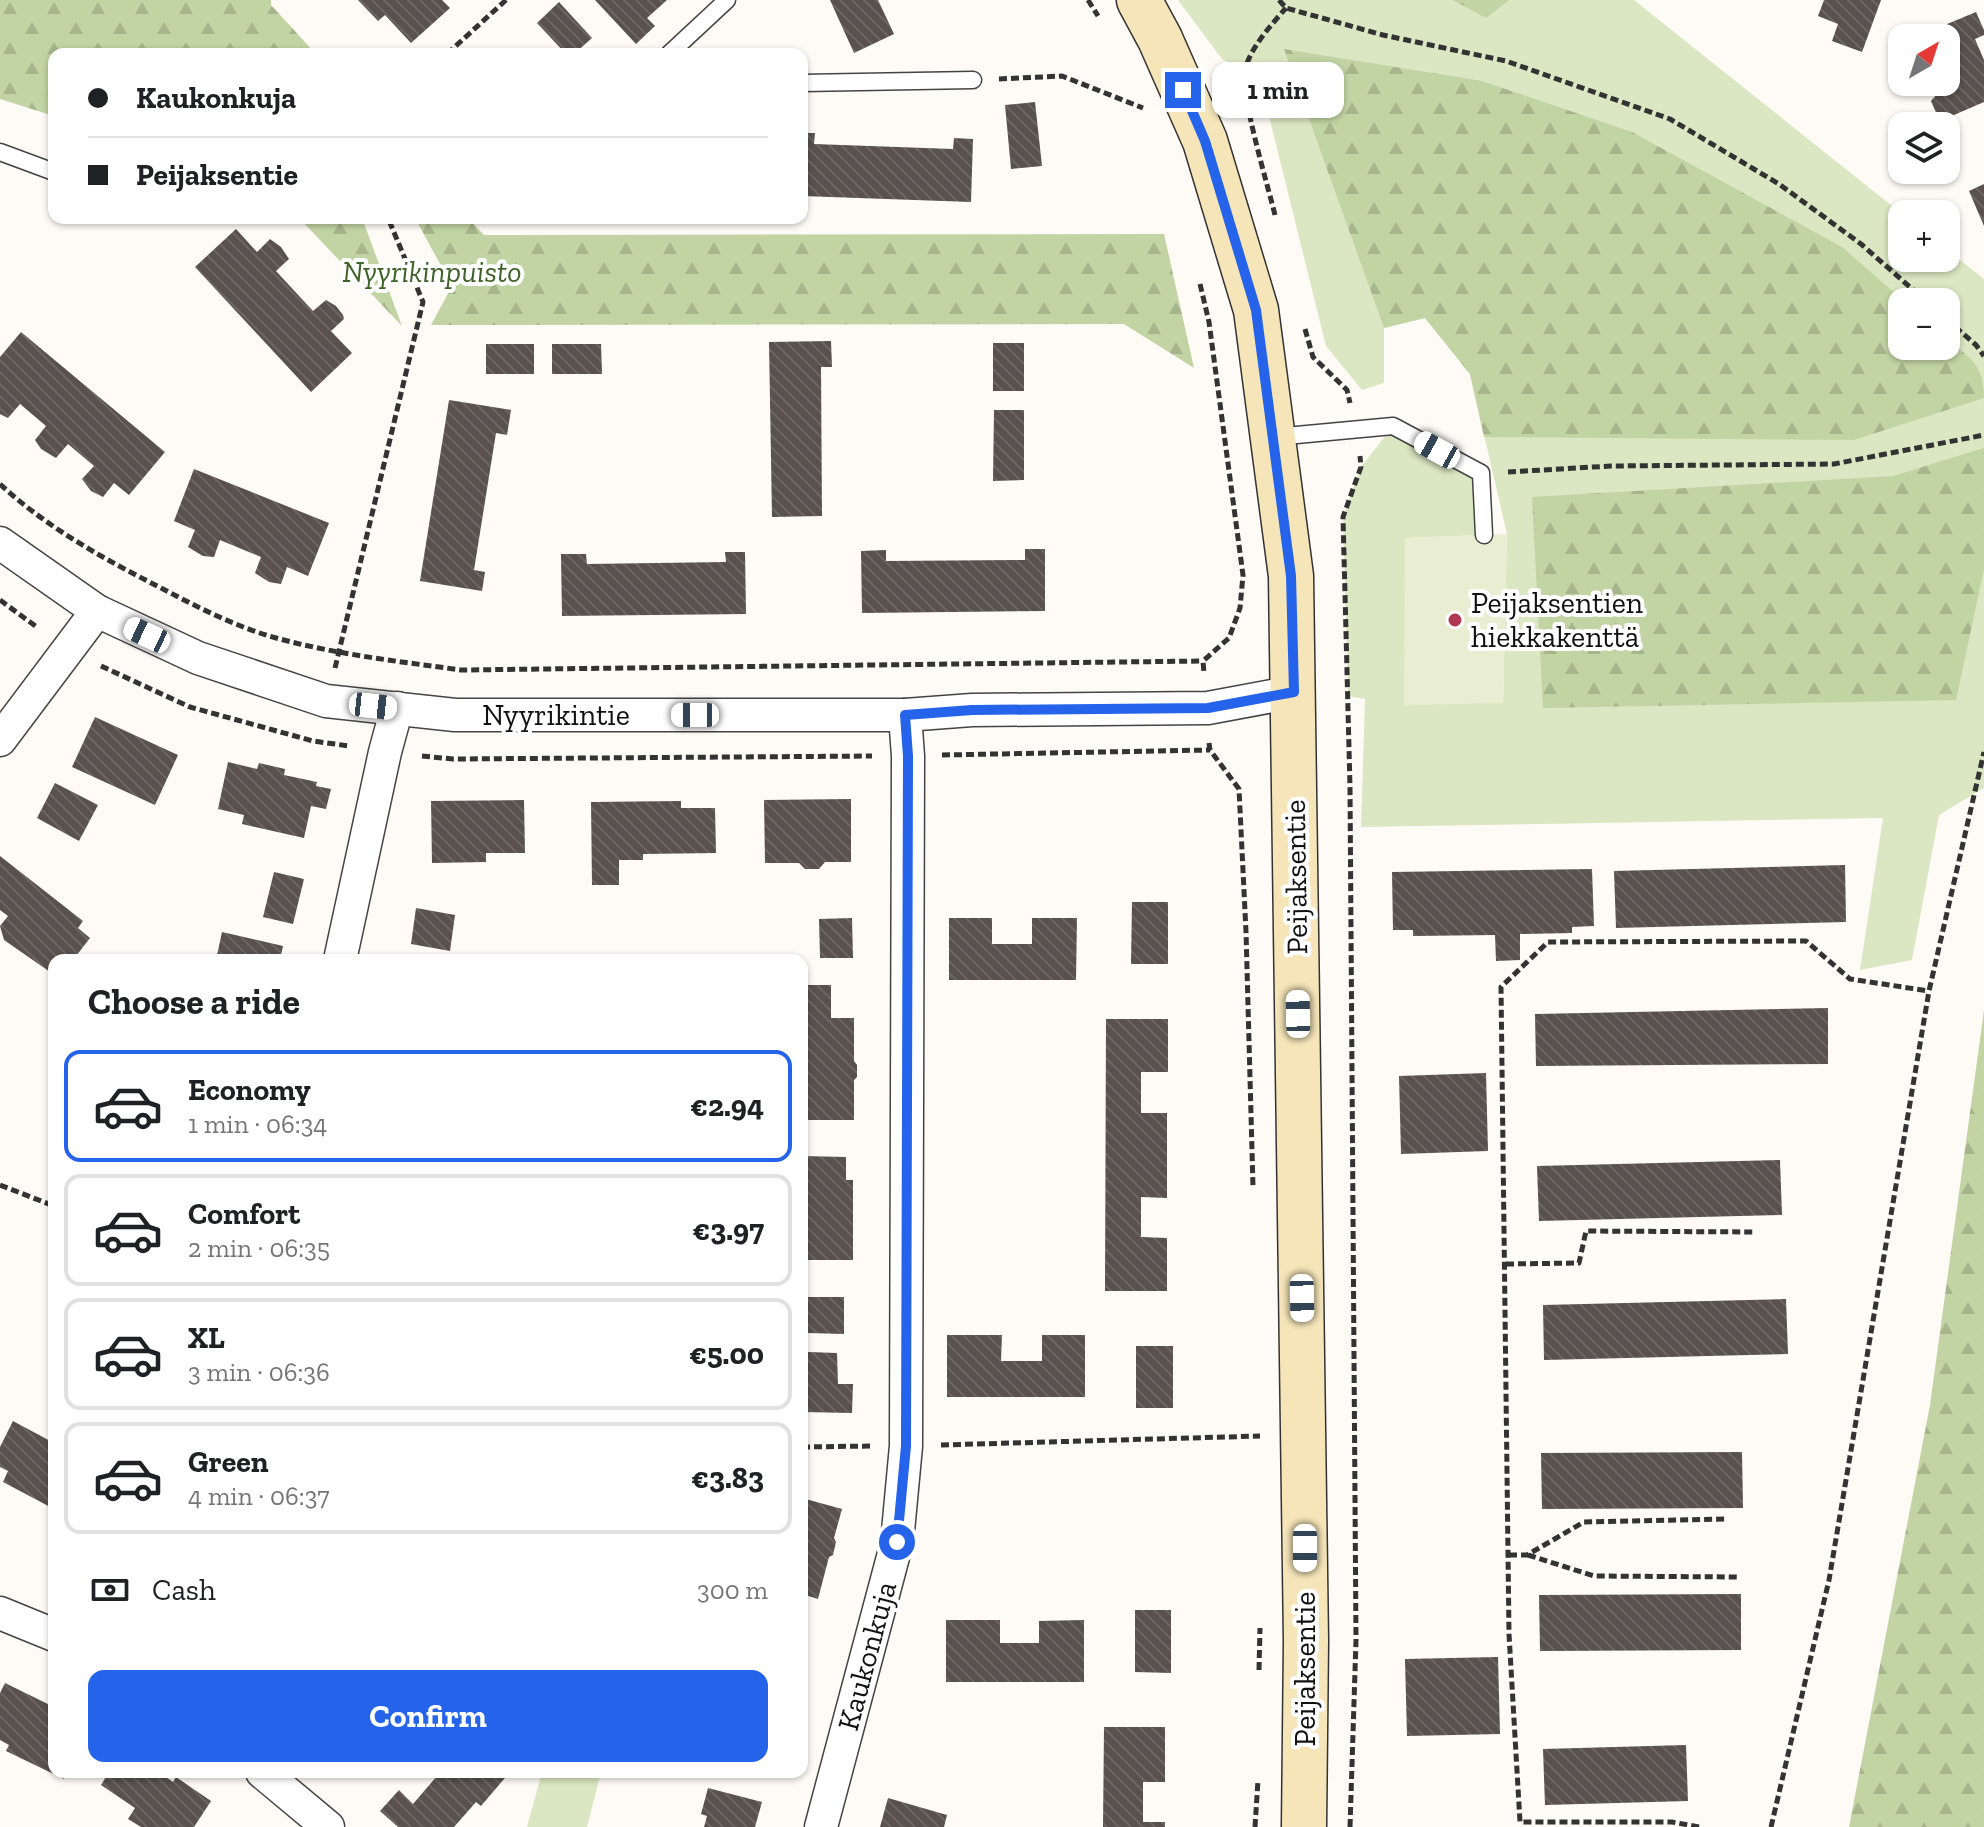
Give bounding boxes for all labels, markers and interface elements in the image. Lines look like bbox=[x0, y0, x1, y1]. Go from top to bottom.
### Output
north arrow bbox=[1888, 24, 1960, 96]
map controls bbox=[1888, 24, 1960, 360]
callout: 1 min bbox=[1211, 62, 1343, 118]
route end bbox=[1165, 72, 1201, 108]
text: 1 min bbox=[1247, 74, 1309, 106]
text: Kaukonkuja bbox=[136, 80, 296, 116]
button: layers bbox=[1888, 112, 1960, 184]
text: Peijaksentie bbox=[136, 157, 298, 193]
button: + bbox=[1888, 200, 1960, 272]
park label: Nyyrikinpuisto bbox=[342, 254, 522, 290]
button: − bbox=[1888, 288, 1960, 360]
car bbox=[1410, 428, 1464, 472]
place label: Peijaksentien hiekkakenttä bbox=[1471, 585, 1643, 655]
marker: Peijaksentien hiekkakenttä bbox=[1446, 611, 1464, 629]
car bbox=[120, 614, 174, 656]
car bbox=[348, 692, 398, 720]
street label: Nyyrikintie bbox=[482, 697, 630, 733]
car bbox=[671, 703, 719, 727]
street label: Peijaksentie bbox=[1277, 799, 1315, 955]
text: Choose a ride bbox=[88, 980, 300, 1023]
car bbox=[1286, 990, 1310, 1038]
icon: car bbox=[92, 1070, 164, 1142]
text: Economy bbox=[188, 1072, 311, 1108]
text: €2.94 bbox=[690, 1088, 764, 1124]
text: 1 min · 06:34 bbox=[188, 1108, 327, 1140]
icon: car bbox=[92, 1194, 164, 1266]
text: Comfort bbox=[188, 1196, 300, 1232]
text: €3.97 bbox=[693, 1212, 764, 1248]
text: 2 min · 06:35 bbox=[188, 1232, 330, 1264]
car bbox=[1290, 1274, 1314, 1322]
icon: car bbox=[92, 1318, 164, 1390]
text: XL bbox=[188, 1320, 225, 1356]
text: €5.00 bbox=[689, 1336, 764, 1372]
text: 3 min · 06:36 bbox=[188, 1356, 330, 1388]
icon: car bbox=[92, 1442, 164, 1514]
text: Green bbox=[188, 1444, 268, 1480]
text: €3.83 bbox=[691, 1460, 764, 1496]
text: 4 min · 06:37 bbox=[188, 1480, 330, 1512]
route start bbox=[879, 1524, 915, 1560]
car bbox=[1293, 1524, 1317, 1572]
icon: cash bbox=[88, 1568, 132, 1612]
text: Cash bbox=[152, 1572, 216, 1608]
text: 300 m bbox=[697, 1574, 768, 1606]
street label: Kaukonkuja bbox=[830, 1578, 904, 1734]
street label: Peijaksentie bbox=[1287, 1592, 1323, 1746]
button: Confirm bbox=[88, 1670, 768, 1762]

